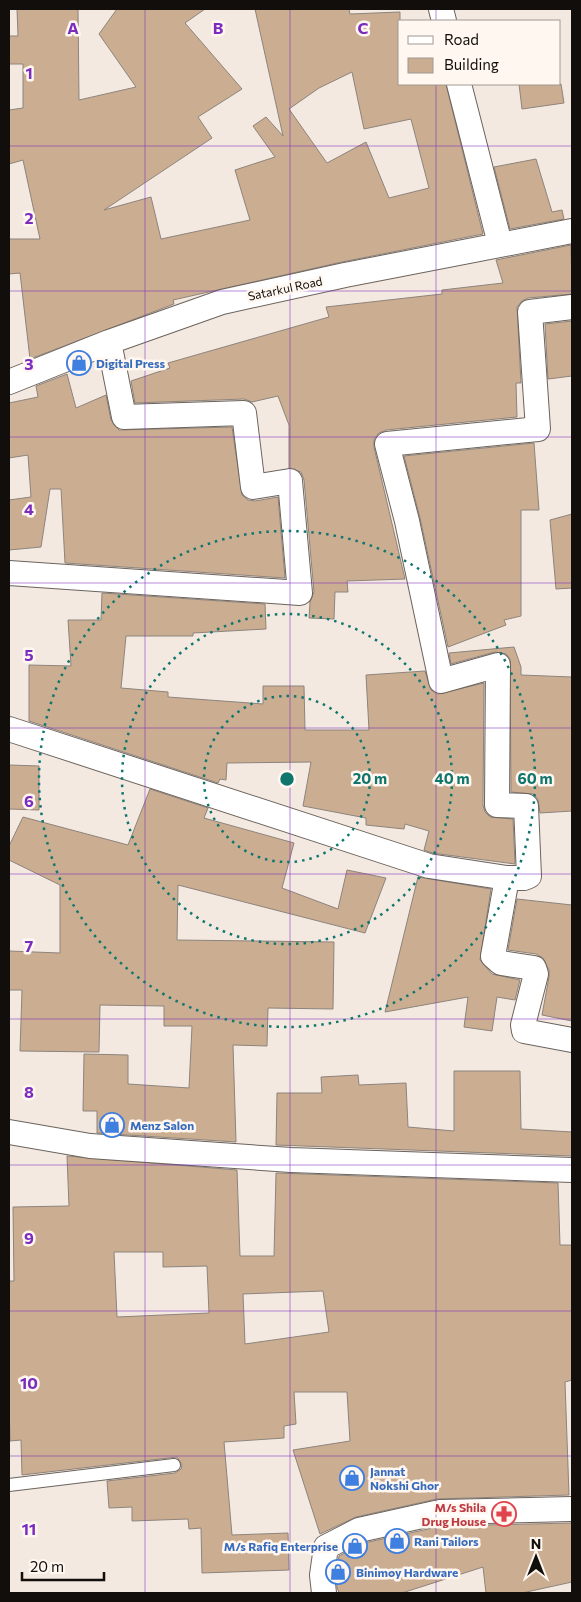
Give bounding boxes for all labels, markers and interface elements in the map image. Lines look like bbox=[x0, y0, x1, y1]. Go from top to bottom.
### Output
text: A bbox=[67, 18, 79, 37]
text: B bbox=[213, 18, 224, 37]
text: C bbox=[358, 18, 369, 37]
legend bbox=[398, 20, 561, 85]
text: Road bbox=[444, 30, 479, 48]
text: Building bbox=[444, 55, 499, 73]
text: 1 bbox=[25, 63, 33, 82]
text: 2 bbox=[24, 208, 34, 227]
street label: Satarkul Road bbox=[246, 273, 324, 303]
shop icon: Digital Press bbox=[66, 350, 92, 376]
text: 3 bbox=[24, 354, 34, 373]
place label: Digital Press bbox=[96, 356, 165, 370]
text: 4 bbox=[24, 499, 34, 518]
text: 5 bbox=[24, 645, 34, 664]
text: 20 m bbox=[353, 769, 387, 787]
text: 40 m bbox=[434, 769, 470, 787]
text: 60 m bbox=[517, 769, 553, 787]
centre of rings bbox=[278, 770, 296, 788]
text: 6 bbox=[24, 791, 34, 810]
text: 7 bbox=[25, 936, 34, 955]
text: 8 bbox=[24, 1082, 34, 1101]
shop icon: Menz Salon bbox=[99, 1112, 125, 1138]
place label: Menz Salon bbox=[130, 1118, 194, 1132]
text: 9 bbox=[24, 1228, 34, 1247]
text: 10 bbox=[20, 1373, 38, 1392]
place label: Jannat Nokshi Ghor bbox=[370, 1464, 439, 1492]
shop icon: Jannat Nokshi Ghor bbox=[339, 1465, 365, 1491]
place label: M/s Shila Drug House bbox=[422, 1500, 486, 1528]
pharmacy icon: M/s Shila Drug House bbox=[491, 1501, 517, 1527]
text: 11 bbox=[22, 1519, 36, 1538]
shop icon: Rani Tailors bbox=[384, 1528, 410, 1554]
north arrow bbox=[511, 1532, 561, 1582]
shop icon: M/s Rafiq Enterprise bbox=[342, 1533, 368, 1559]
place label: Rani Tailors bbox=[414, 1534, 479, 1548]
text: N bbox=[531, 1535, 541, 1552]
place label: M/s Rafiq Enterprise bbox=[224, 1539, 338, 1553]
scale bar bbox=[22, 1550, 105, 1582]
text: 20 m bbox=[30, 1557, 64, 1575]
shop icon: Binimoy Hardware bbox=[325, 1559, 351, 1585]
place label: Binimoy Hardware bbox=[356, 1565, 458, 1579]

